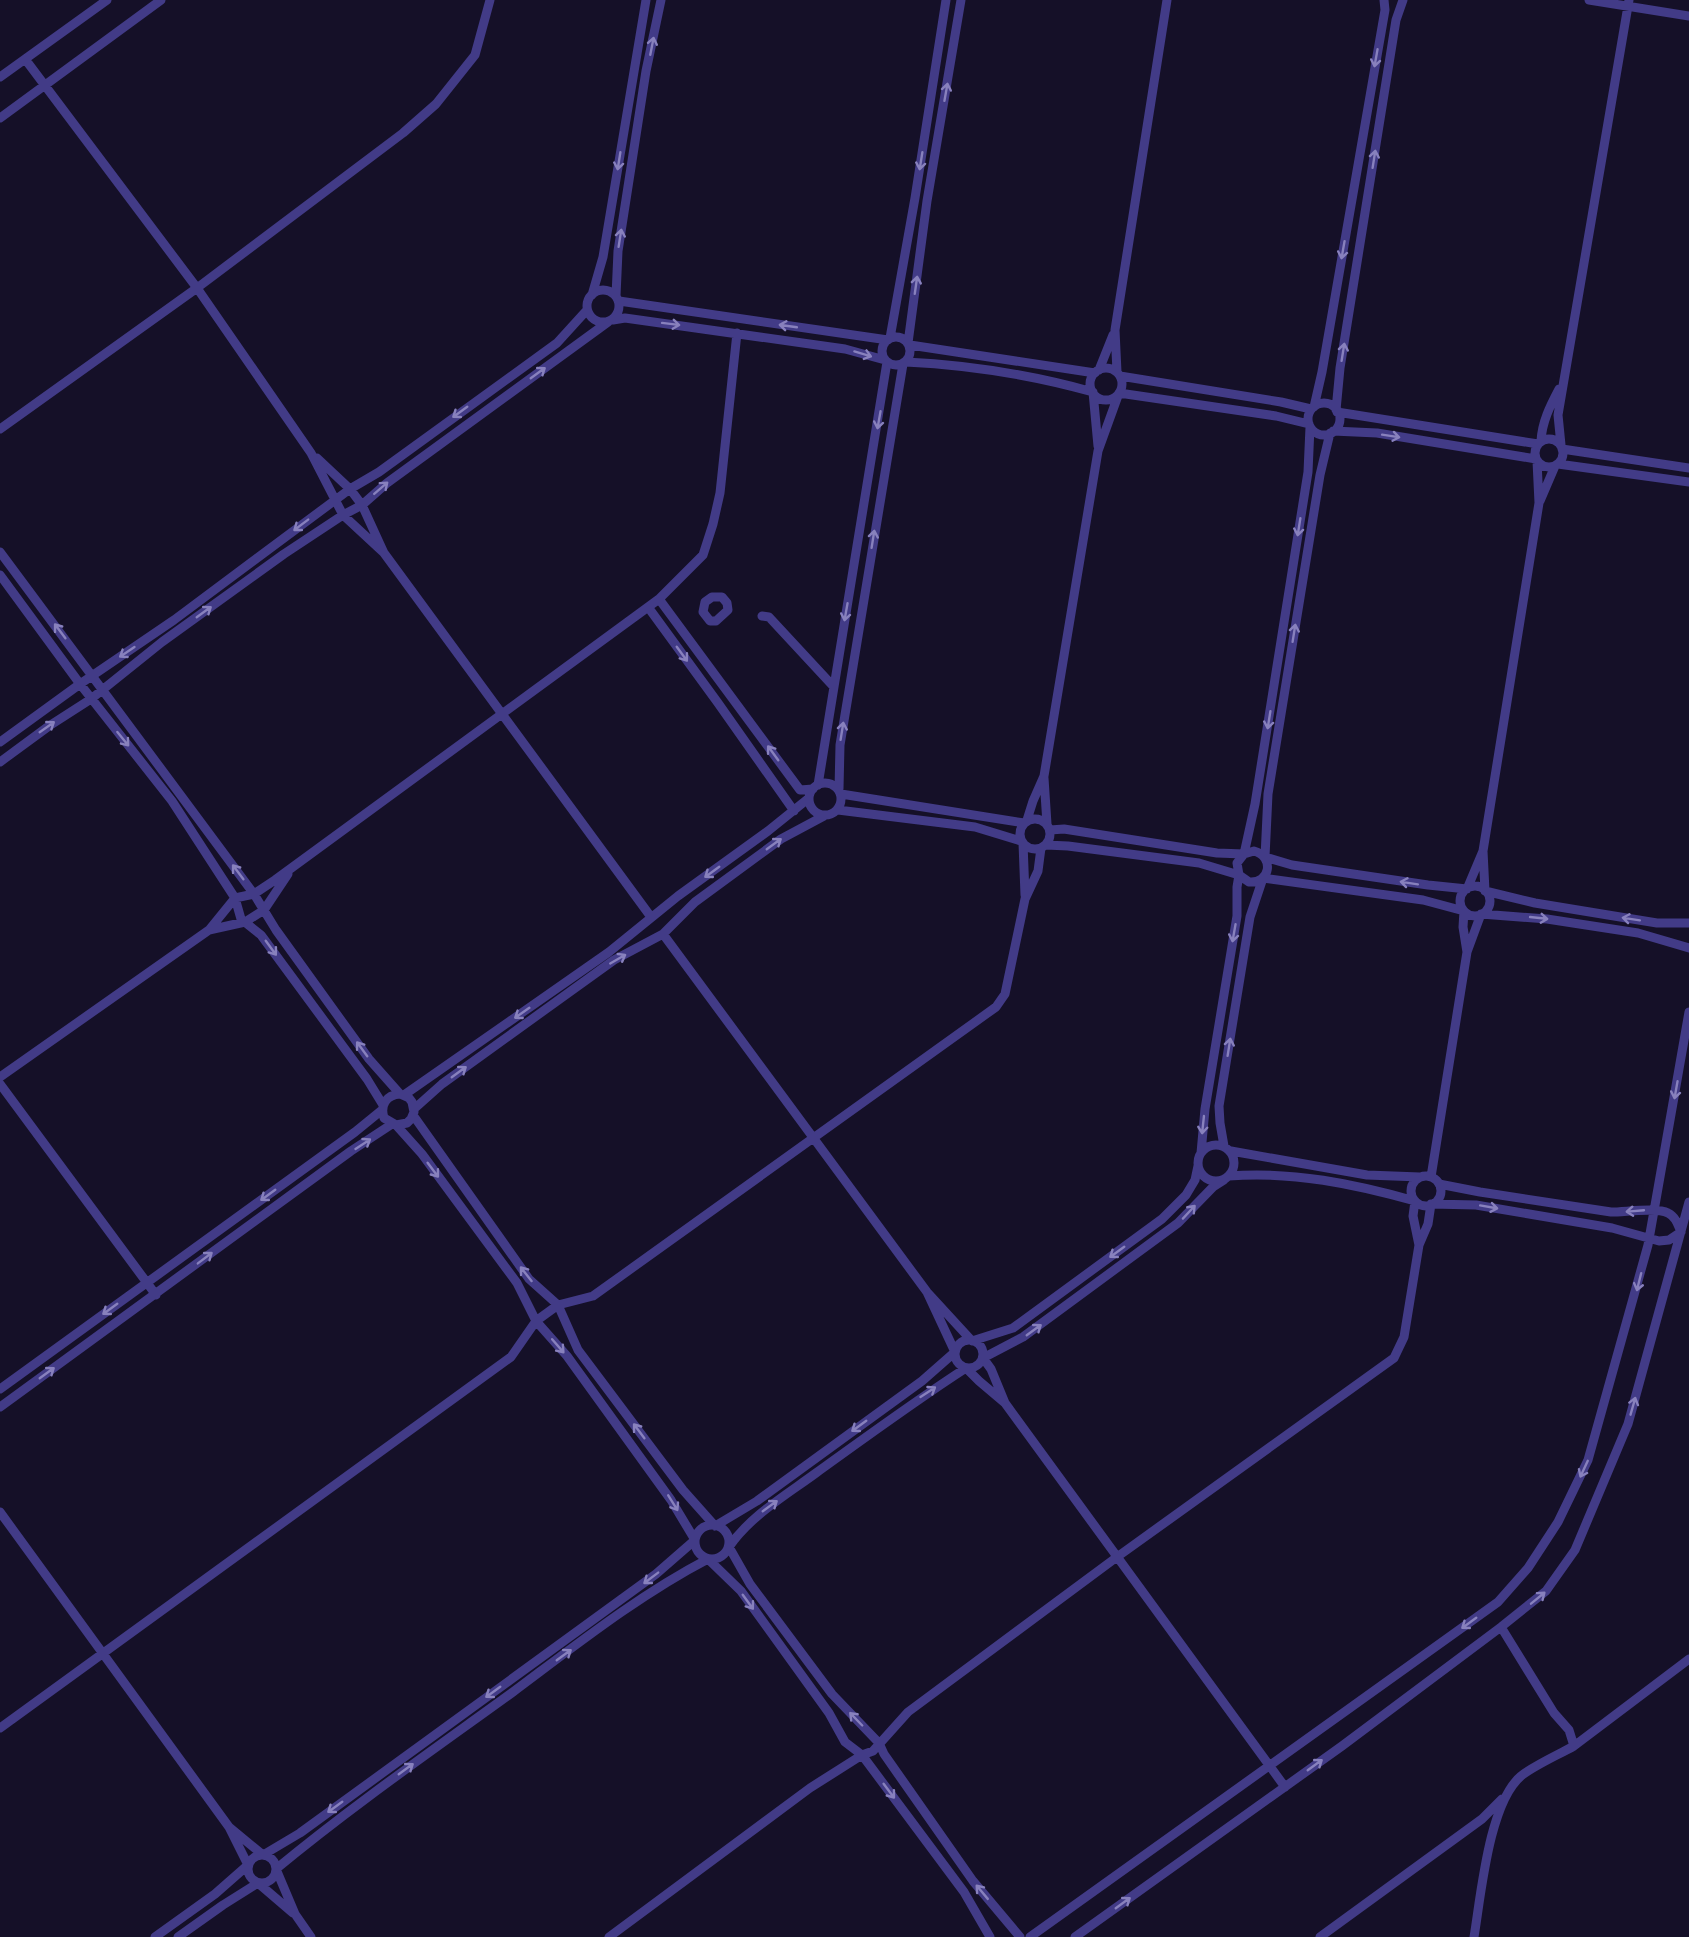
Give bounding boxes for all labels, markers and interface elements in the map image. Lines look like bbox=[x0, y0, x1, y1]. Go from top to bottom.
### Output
one-way arrow bbox=[647, 36, 658, 56]
one-way arrow bbox=[1371, 47, 1382, 67]
one-way arrow bbox=[940, 83, 951, 103]
one-way arrow bbox=[1368, 150, 1379, 169]
one-way arrow bbox=[613, 151, 624, 171]
one-way arrow bbox=[915, 151, 926, 171]
one-way arrow bbox=[615, 229, 626, 248]
one-way arrow bbox=[1337, 240, 1348, 259]
one-way arrow bbox=[910, 275, 921, 295]
one-way arrow bbox=[660, 319, 680, 330]
one-way arrow bbox=[779, 321, 798, 332]
one-way arrow bbox=[1338, 342, 1349, 362]
one-way arrow bbox=[853, 349, 872, 360]
one-way arrow bbox=[529, 366, 545, 379]
one-way arrow bbox=[453, 406, 469, 419]
one-way arrow bbox=[873, 409, 884, 429]
one-way arrow bbox=[1381, 430, 1401, 441]
one-way arrow bbox=[373, 481, 388, 495]
one-way arrow bbox=[1294, 517, 1305, 536]
one-way arrow bbox=[294, 519, 310, 531]
one-way arrow bbox=[868, 529, 879, 549]
one-way arrow bbox=[840, 602, 851, 621]
one-way arrow bbox=[196, 606, 212, 618]
one-way arrow bbox=[53, 624, 66, 640]
one-way arrow bbox=[1289, 624, 1300, 643]
one-way arrow bbox=[119, 646, 135, 658]
one-way arrow bbox=[676, 646, 689, 662]
one-way arrow bbox=[1263, 709, 1274, 729]
one-way arrow bbox=[39, 721, 55, 733]
one-way arrow bbox=[837, 722, 848, 741]
one-way arrow bbox=[117, 731, 130, 747]
one-way arrow bbox=[767, 746, 779, 762]
one-way arrow bbox=[765, 838, 781, 850]
one-way arrow bbox=[232, 865, 244, 881]
one-way arrow bbox=[705, 866, 721, 878]
one-way arrow bbox=[1400, 877, 1420, 888]
one-way arrow bbox=[1529, 913, 1549, 924]
one-way arrow bbox=[1622, 913, 1641, 924]
one-way arrow bbox=[1228, 922, 1239, 942]
one-way arrow bbox=[264, 939, 277, 955]
one-way arrow bbox=[609, 953, 626, 965]
one-way arrow bbox=[514, 1007, 530, 1019]
one-way arrow bbox=[1223, 1037, 1234, 1057]
one-way arrow bbox=[356, 1042, 368, 1058]
one-way arrow bbox=[451, 1066, 467, 1078]
one-way arrow bbox=[1670, 1080, 1681, 1100]
one-way arrow bbox=[1197, 1115, 1208, 1135]
one-way arrow bbox=[354, 1137, 371, 1149]
one-way arrow bbox=[427, 1162, 440, 1178]
one-way arrow bbox=[261, 1189, 277, 1201]
one-way arrow bbox=[1479, 1202, 1498, 1213]
one-way arrow bbox=[1182, 1205, 1196, 1220]
one-way arrow bbox=[1625, 1206, 1645, 1217]
one-way arrow bbox=[1109, 1246, 1125, 1258]
one-way arrow bbox=[197, 1252, 213, 1264]
one-way arrow bbox=[520, 1266, 533, 1282]
one-way arrow bbox=[1632, 1272, 1644, 1291]
one-way arrow bbox=[103, 1303, 119, 1315]
one-way arrow bbox=[1025, 1323, 1041, 1336]
one-way arrow bbox=[551, 1338, 565, 1353]
one-way arrow bbox=[39, 1367, 55, 1379]
one-way arrow bbox=[920, 1386, 936, 1398]
one-way arrow bbox=[1628, 1396, 1639, 1415]
one-way arrow bbox=[852, 1420, 868, 1433]
one-way arrow bbox=[633, 1423, 645, 1439]
one-way arrow bbox=[1577, 1459, 1589, 1477]
one-way arrow bbox=[667, 1494, 679, 1511]
one-way arrow bbox=[762, 1500, 778, 1513]
one-way arrow bbox=[643, 1571, 659, 1584]
one-way arrow bbox=[1530, 1591, 1546, 1604]
one-way arrow bbox=[742, 1593, 755, 1609]
one-way arrow bbox=[1461, 1617, 1477, 1629]
one-way arrow bbox=[555, 1648, 571, 1661]
one-way arrow bbox=[485, 1686, 501, 1698]
one-way arrow bbox=[848, 1711, 863, 1726]
one-way arrow bbox=[1307, 1759, 1323, 1771]
one-way arrow bbox=[398, 1763, 414, 1775]
one-way arrow bbox=[883, 1782, 895, 1798]
one-way arrow bbox=[328, 1801, 344, 1813]
one-way arrow bbox=[976, 1884, 989, 1900]
one-way arrow bbox=[1114, 1897, 1130, 1909]

